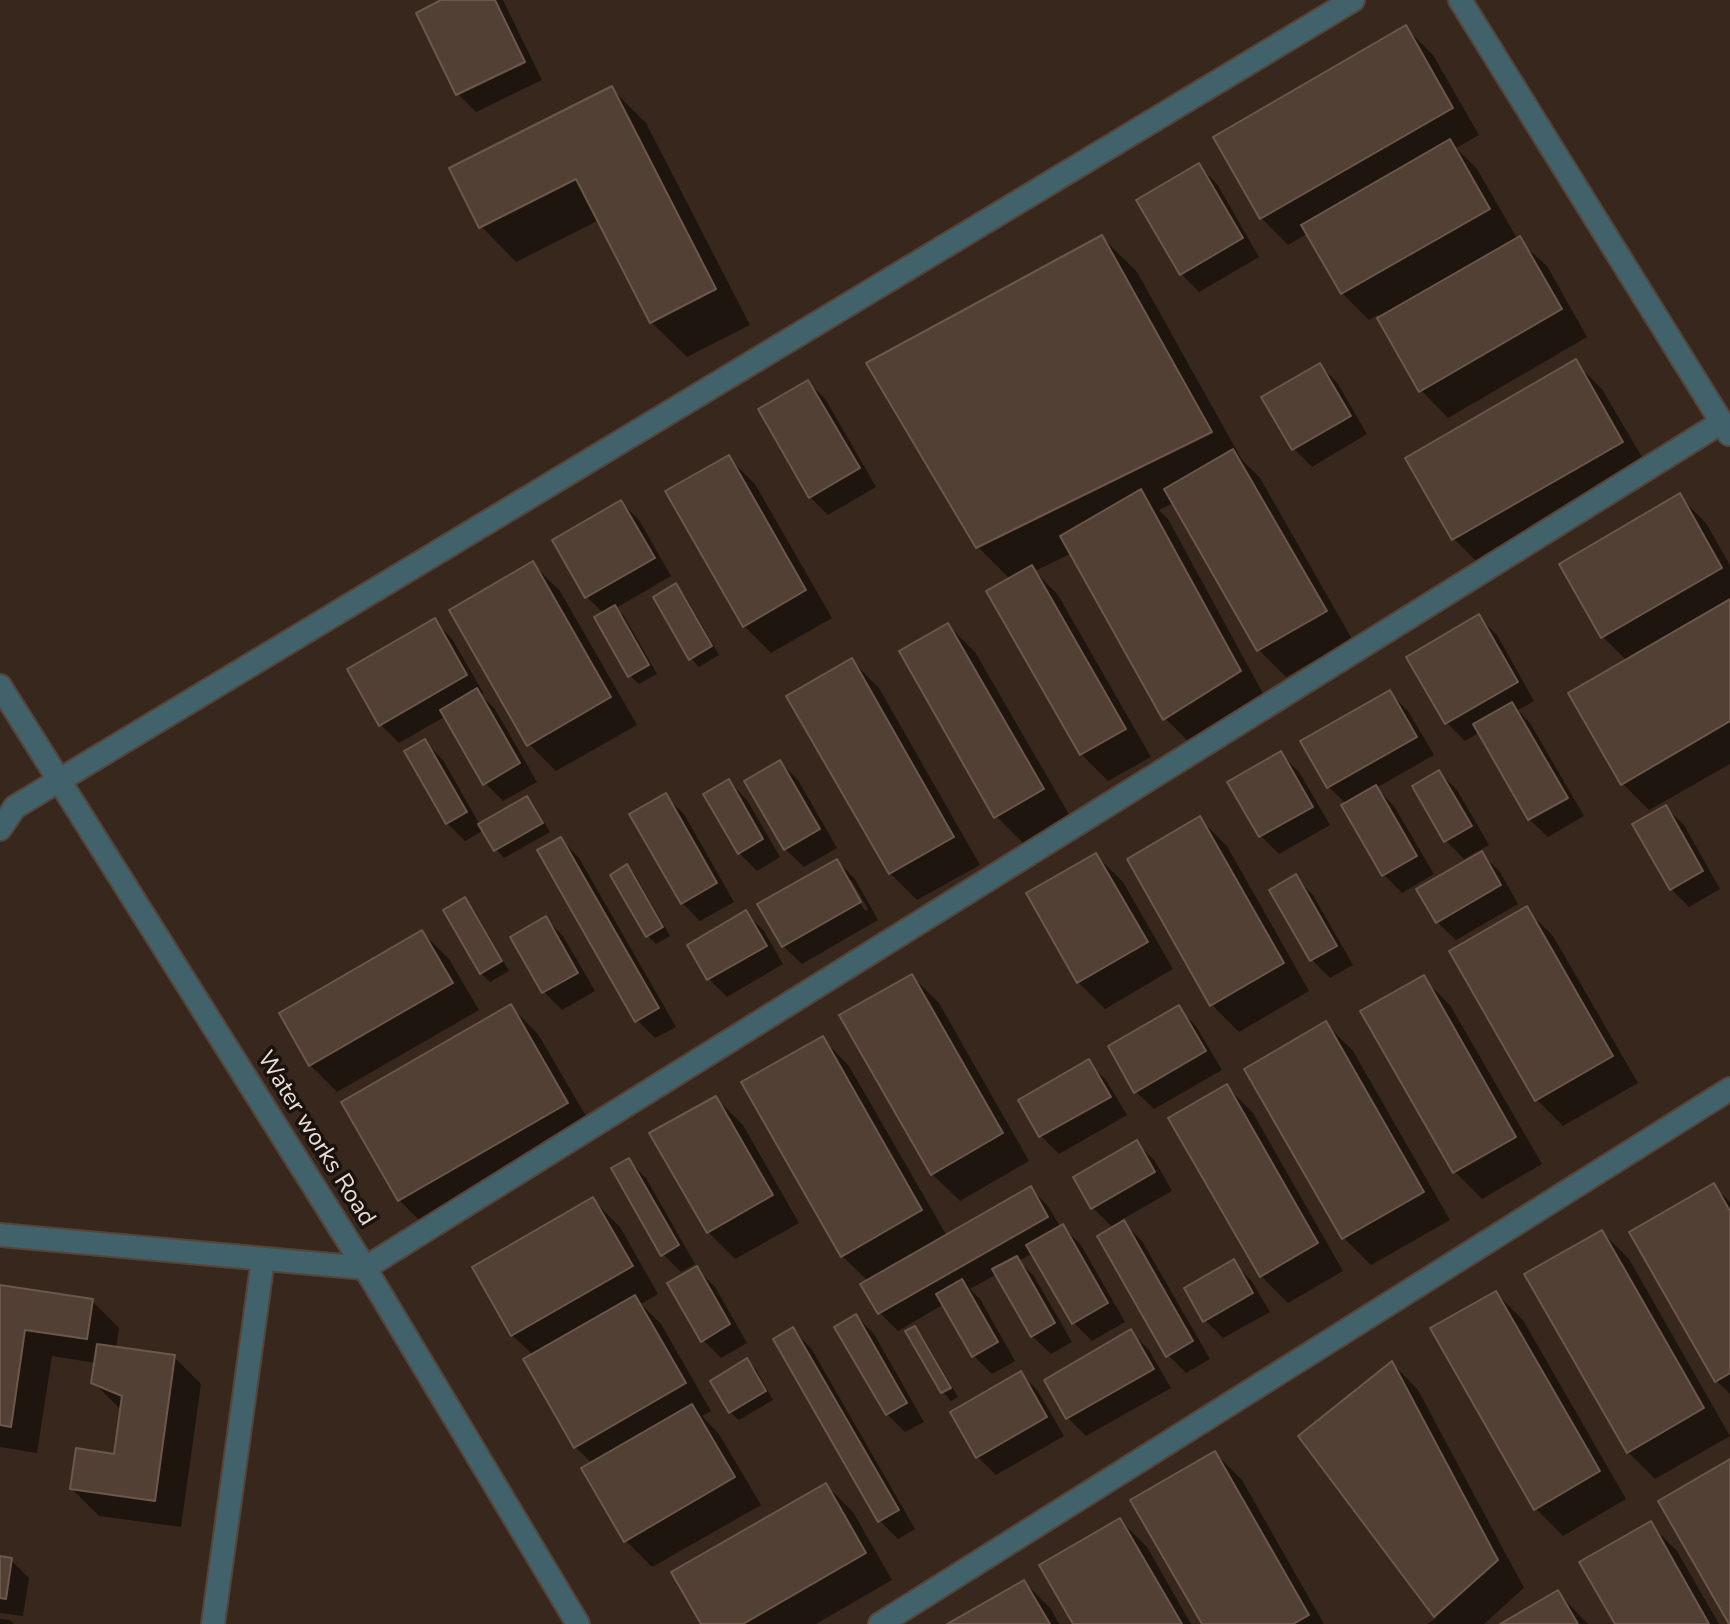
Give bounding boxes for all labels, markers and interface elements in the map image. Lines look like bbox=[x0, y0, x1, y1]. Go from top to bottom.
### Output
street label: Water works Road bbox=[250, 1046, 380, 1232]

